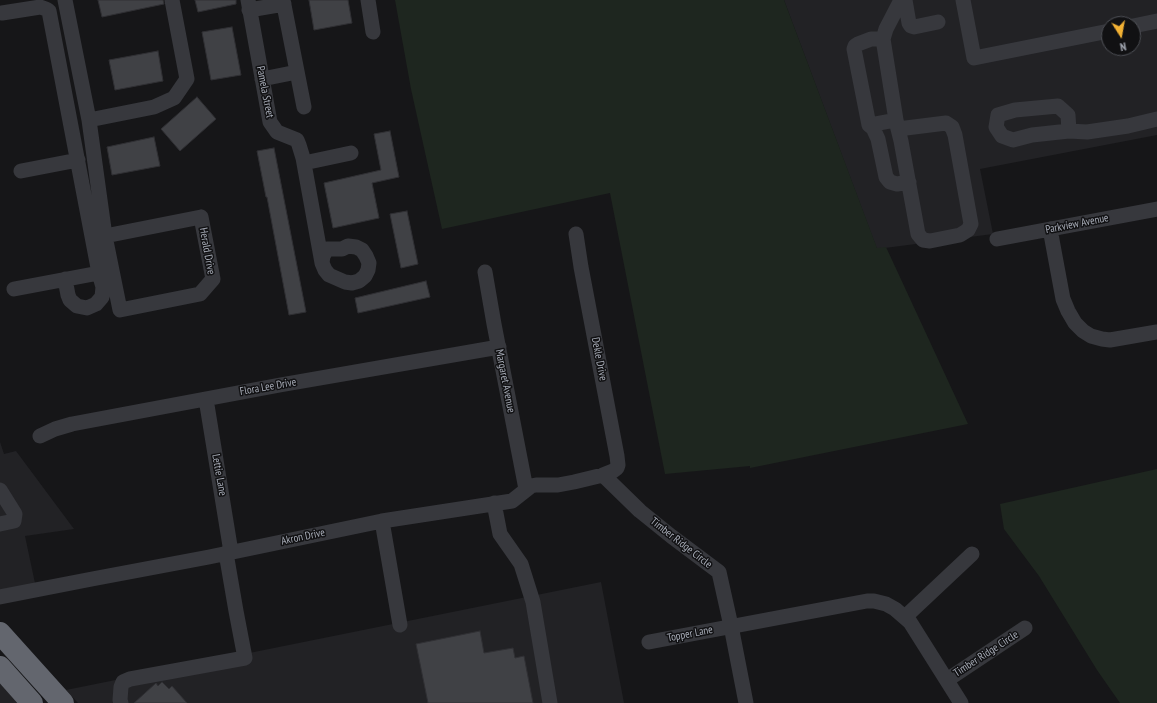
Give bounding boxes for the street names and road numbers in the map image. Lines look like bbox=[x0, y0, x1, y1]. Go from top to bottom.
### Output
street label: Pamela Street bbox=[253, 65, 277, 119]
street label: Parkview Avenue bbox=[1044, 211, 1110, 237]
street label: Herald Drive bbox=[196, 226, 218, 276]
street label: Dekle Drive bbox=[588, 336, 610, 382]
street label: Margaret Avenue bbox=[492, 348, 518, 414]
street label: Flora Lee Drive bbox=[239, 376, 297, 398]
street label: Lettie Lane bbox=[209, 453, 229, 497]
street label: Timber Ridge Circle bbox=[648, 515, 714, 571]
street label: Akron Drive bbox=[280, 526, 326, 548]
street label: Topper Lane bbox=[666, 623, 714, 645]
street label: Timber Ridge Circle bbox=[951, 628, 1021, 680]

